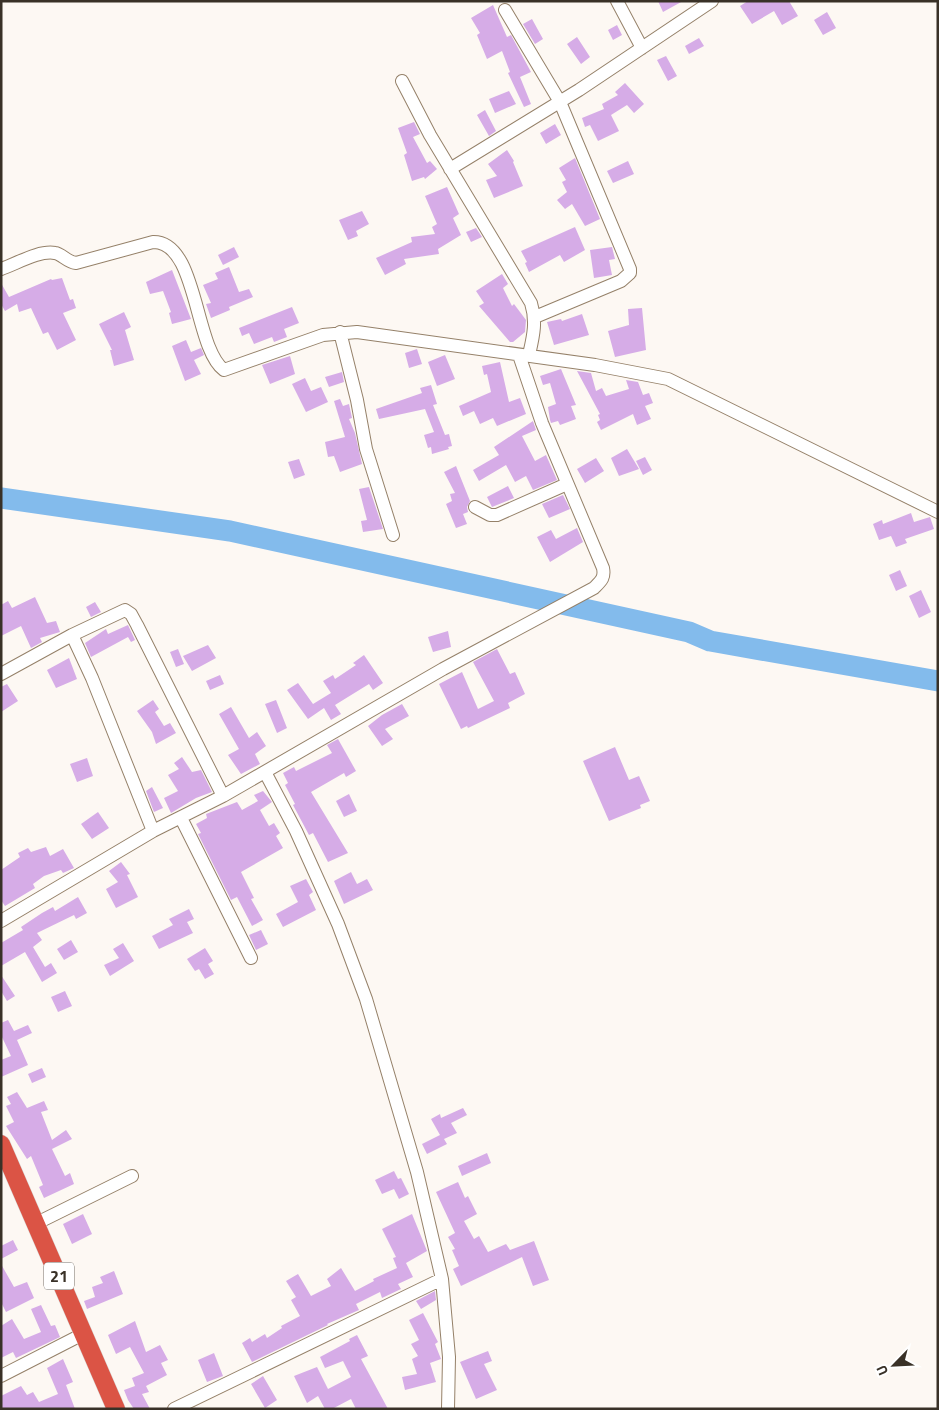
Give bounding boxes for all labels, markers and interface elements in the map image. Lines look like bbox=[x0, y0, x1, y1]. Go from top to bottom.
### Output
road number: 21 bbox=[44, 1262, 74, 1290]
north arrow bbox=[869, 1340, 919, 1390]
text: U bbox=[870, 1362, 893, 1379]

